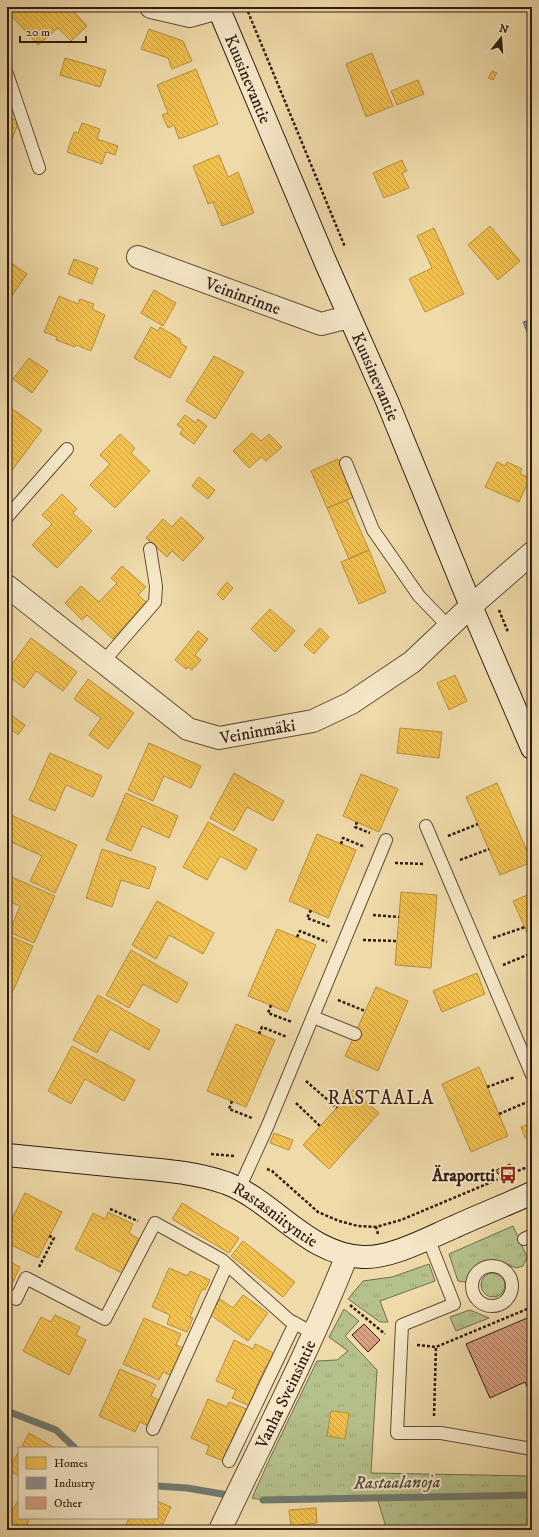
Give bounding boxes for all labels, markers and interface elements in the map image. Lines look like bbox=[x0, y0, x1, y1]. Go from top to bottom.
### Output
scale bar bbox=[20, 18, 86, 44]
north arrow bbox=[481, 18, 521, 58]
text: N bbox=[497, 21, 510, 37]
text: 20 m bbox=[26, 25, 50, 40]
street label: Kuusinevantie bbox=[219, 31, 276, 127]
street label: Veininrinne bbox=[201, 272, 284, 320]
street label: Kuusinevantie bbox=[346, 329, 404, 425]
street label: Veininmäki bbox=[217, 714, 297, 750]
district label: RASTAALA bbox=[328, 1087, 434, 1110]
place label: Äraportti bbox=[431, 1164, 496, 1187]
bus stop icon: Äraportti bbox=[498, 1165, 518, 1185]
street label: Rastasniityntie bbox=[229, 1178, 322, 1253]
street label: Vanha Sveinsintie bbox=[250, 1336, 321, 1453]
legend bbox=[18, 1447, 158, 1519]
text: Homes bbox=[54, 1456, 88, 1471]
water label: Rastaalanoja bbox=[353, 1471, 441, 1495]
text: Industry bbox=[54, 1476, 95, 1491]
text: Other bbox=[54, 1496, 83, 1511]

